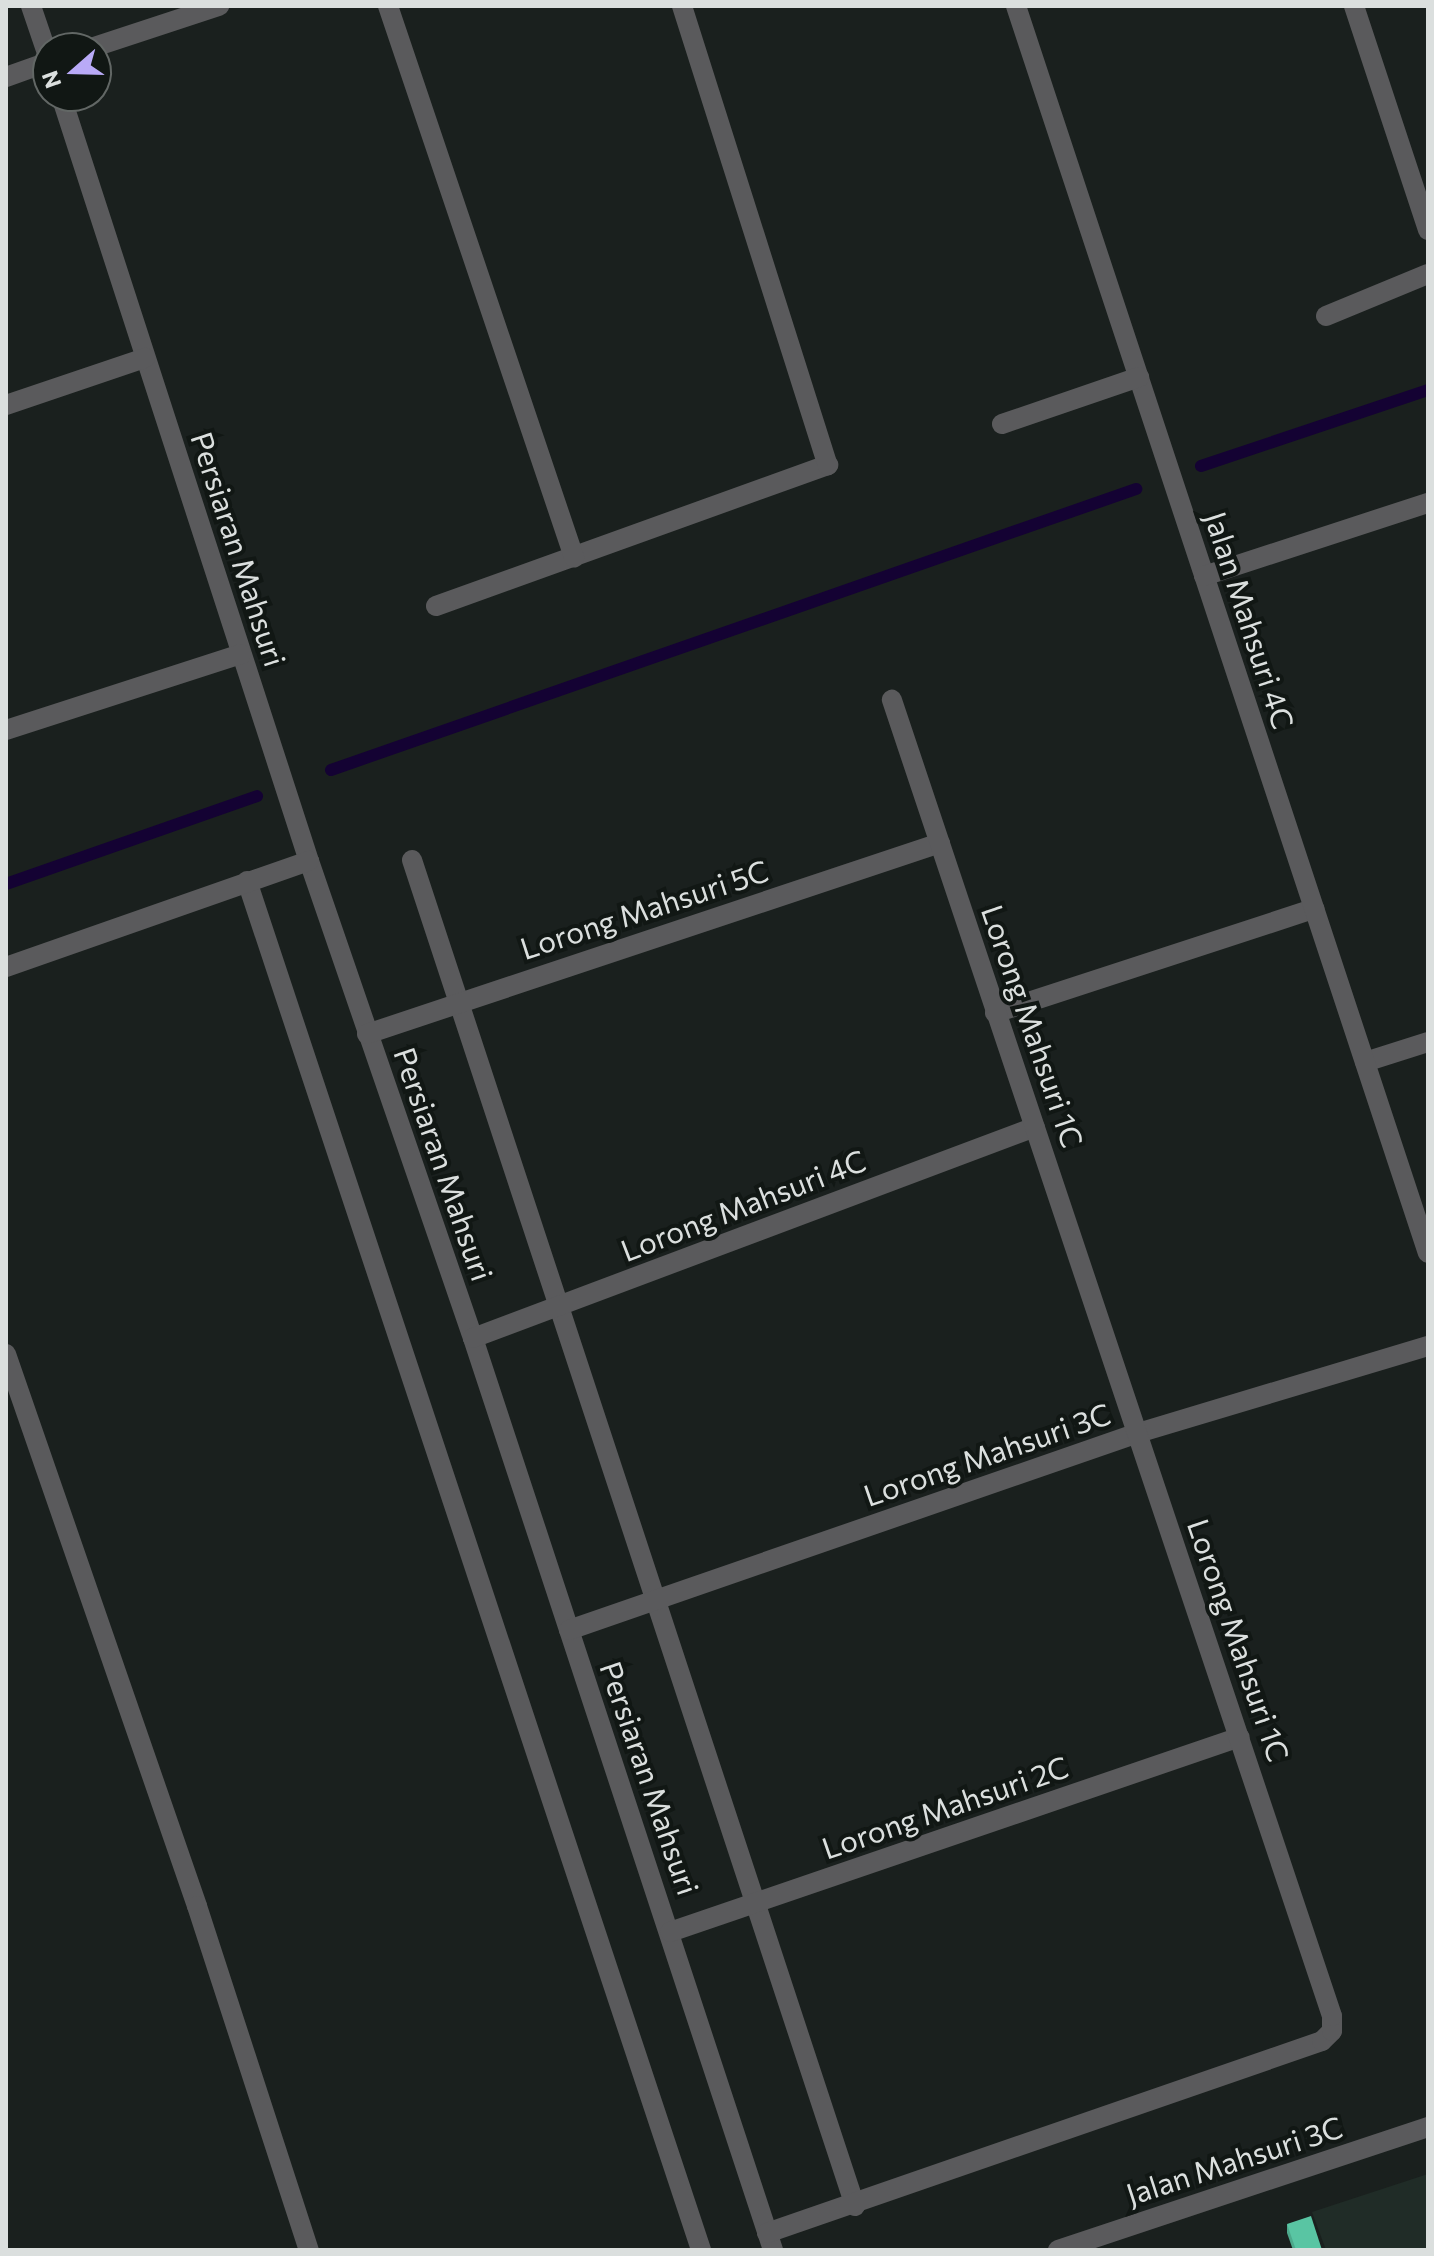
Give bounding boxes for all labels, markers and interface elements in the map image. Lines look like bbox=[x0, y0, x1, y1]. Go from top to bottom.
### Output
north arrow bbox=[32, 32, 112, 112]
text: N bbox=[35, 67, 66, 92]
street label: Persiaran Mahsuri bbox=[184, 427, 294, 671]
street label: Jalan Mahsuri 4C bbox=[1198, 507, 1302, 733]
street label: Lorong Mahsuri 5C bbox=[515, 852, 773, 966]
street label: Lorong Mahsuri 1C bbox=[975, 900, 1091, 1152]
street label: Persiaran Mahsuri bbox=[387, 1043, 501, 1285]
street label: Lorong Mahsuri 4C bbox=[615, 1142, 871, 1268]
street label: Lorong Mahsuri 3C bbox=[859, 1395, 1115, 1513]
street label: Lorong Mahsuri 1C bbox=[1181, 1514, 1297, 1766]
street label: Persiaran Mahsuri bbox=[593, 1657, 707, 1899]
street label: Lorong Mahsuri 2C bbox=[817, 1748, 1073, 1866]
street label: Jalan Mahsuri 3C bbox=[1121, 2108, 1347, 2212]

